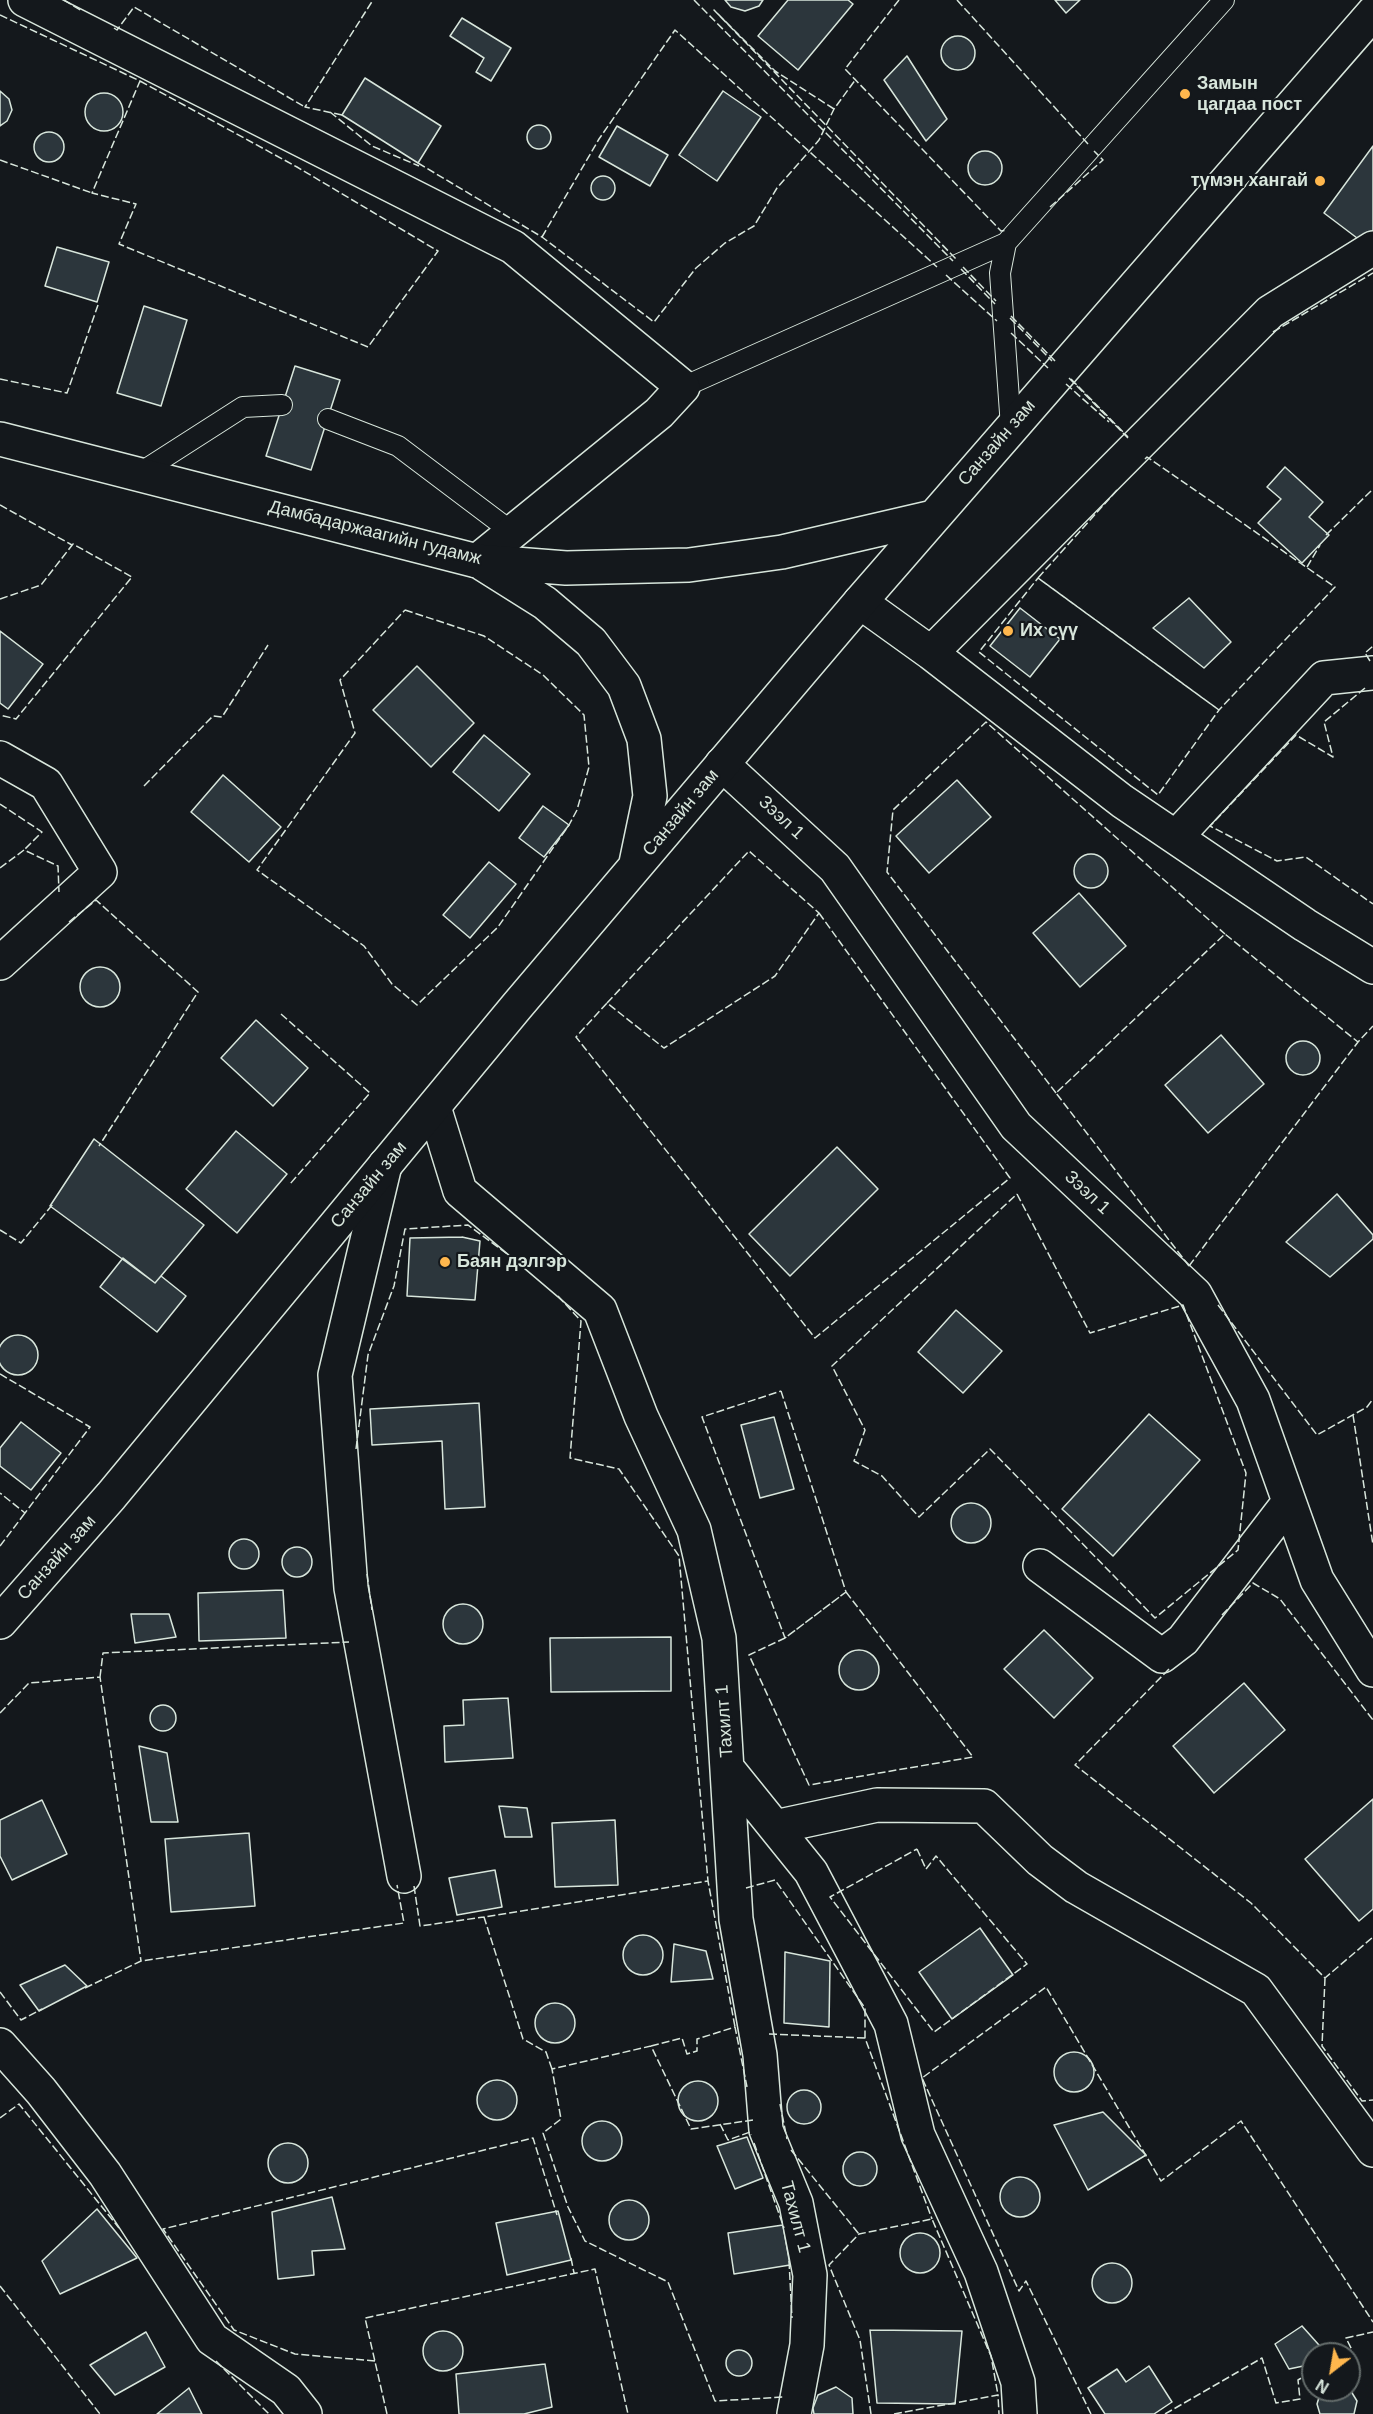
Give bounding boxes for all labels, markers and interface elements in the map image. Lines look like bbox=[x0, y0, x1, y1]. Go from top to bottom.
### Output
place label: Замын цагдаа пост bbox=[1197, 73, 1302, 116]
marker: Замын цагдаа пост bbox=[1178, 87, 1192, 101]
place label: түмэн хангай bbox=[1191, 170, 1308, 192]
marker: түмэн хангай bbox=[1313, 174, 1327, 188]
street label: Санзайн зам bbox=[954, 396, 1040, 490]
street label: Дамбадаржаагийн гудамж bbox=[266, 496, 484, 570]
place label: Их сүү bbox=[1020, 620, 1078, 642]
marker: Их сүү bbox=[1001, 624, 1015, 638]
street label: Санзайн зам bbox=[638, 765, 724, 861]
street label: Зээл 1 bbox=[754, 792, 808, 844]
street label: Санзайн зам bbox=[326, 1137, 412, 1233]
street label: Зээл 1 bbox=[1060, 1167, 1114, 1219]
place label: Баян дэлгэр bbox=[457, 1251, 567, 1273]
marker: Баян дэлгэр bbox=[438, 1255, 452, 1269]
street label: Санзайн зам bbox=[13, 1511, 101, 1605]
street label: Тахилт 1 bbox=[712, 1684, 738, 1758]
street label: Тахилт 1 bbox=[775, 2179, 815, 2255]
north arrow bbox=[1301, 2342, 1361, 2402]
text: N bbox=[1313, 2376, 1332, 2396]

